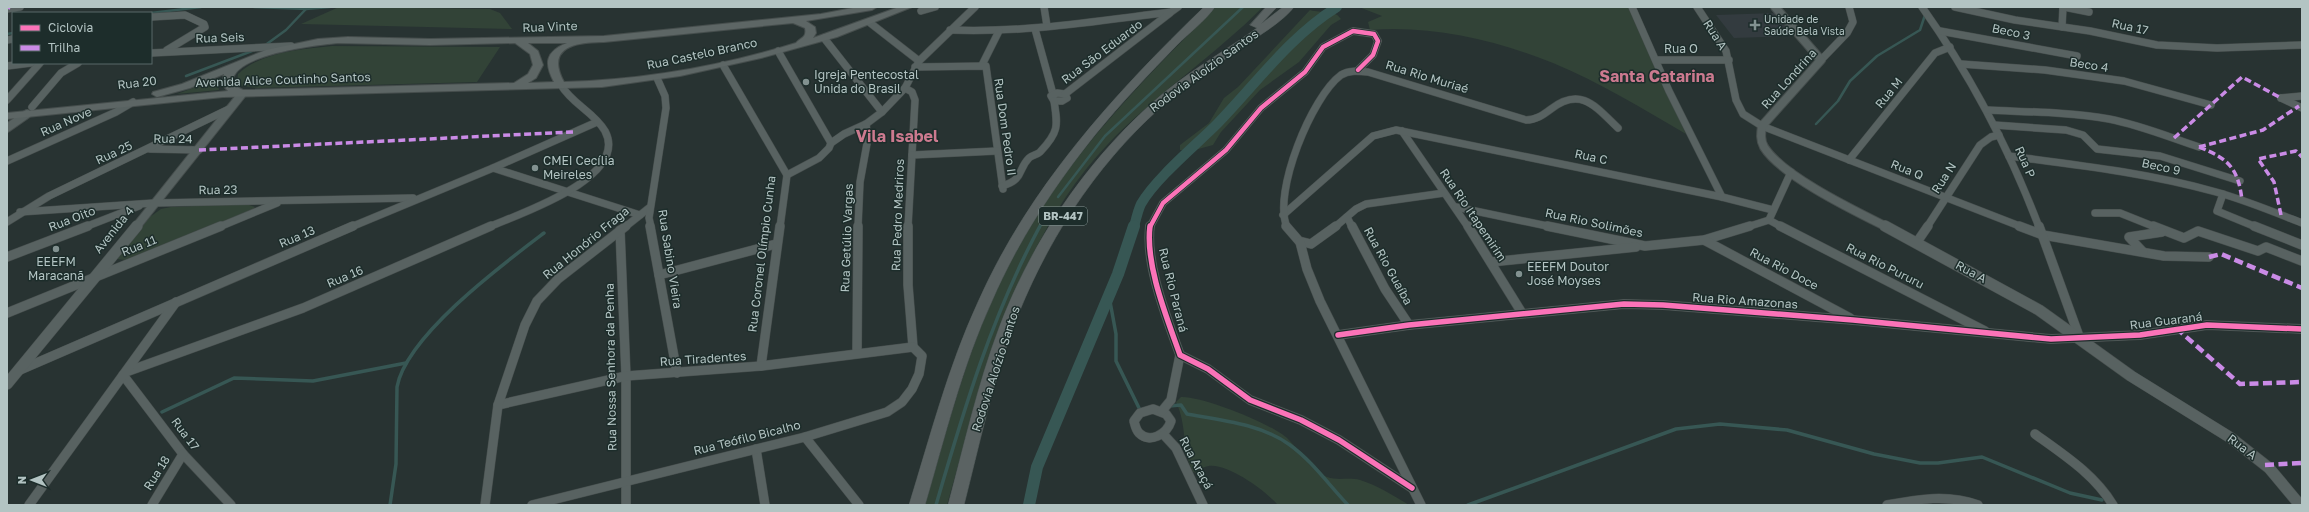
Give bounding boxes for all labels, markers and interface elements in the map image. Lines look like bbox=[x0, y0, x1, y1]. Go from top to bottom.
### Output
legend bbox=[12, 12, 152, 64]
place label: Unidade de Saúde Bela Vista bbox=[1764, 13, 1845, 37]
street label: Rua 17 bbox=[2110, 15, 2150, 38]
street label: Rua São Eduardo bbox=[1058, 16, 1145, 87]
street label: Rua A bbox=[1700, 17, 1731, 53]
street label: Rua Vinte bbox=[522, 18, 578, 35]
marker: Unidade de Saúde Bela Vista bbox=[1749, 19, 1761, 31]
text: Ciclovia bbox=[48, 20, 93, 35]
street label: Beco 3 bbox=[1991, 20, 2032, 43]
street label: Rodovia Aloízio Santos bbox=[1146, 26, 1261, 115]
street label: Rua Seis bbox=[195, 29, 245, 46]
street label: Rua Castelo Branco bbox=[645, 34, 758, 73]
text: Trilha bbox=[48, 40, 80, 55]
street label: Rua O bbox=[1664, 41, 1698, 56]
street label: Rua Londrina bbox=[1758, 46, 1820, 112]
street label: Beco 4 bbox=[2069, 54, 2110, 75]
street label: Rua Rio Muriaé bbox=[1384, 57, 1470, 96]
district label: Santa Catarina bbox=[1599, 66, 1715, 86]
place label: Igreja Pentecostal Unida do Brasil bbox=[814, 67, 919, 96]
street label: Avenida Alice Coutinho Santos bbox=[195, 69, 371, 90]
street label: Rua 20 bbox=[116, 73, 157, 92]
street label: Rua M bbox=[1872, 74, 1906, 111]
marker: Igreja Pentecostal Unida do Brasil bbox=[801, 77, 811, 87]
street label: Rua Dom Pedro II bbox=[991, 77, 1020, 177]
street label: Rua Nove bbox=[38, 104, 94, 139]
district label: Vila Isabel bbox=[856, 126, 939, 146]
street label: Rua 24 bbox=[153, 131, 193, 146]
street label: Rua 25 bbox=[93, 138, 135, 168]
street label: Rua P bbox=[2012, 144, 2039, 180]
street label: Rua C bbox=[1573, 146, 1609, 167]
place label: CMEI Cecília Meireles bbox=[543, 153, 615, 182]
street label: Beco 9 bbox=[2140, 155, 2182, 178]
street label: Rua Q bbox=[1889, 156, 1926, 183]
street label: Rua Pedro Medriros bbox=[888, 159, 907, 271]
street label: Rua N bbox=[1928, 159, 1959, 196]
marker: CMEI Cecília Meireles bbox=[530, 163, 540, 173]
street label: Rua Rio Itapemirim bbox=[1437, 166, 1510, 264]
street label: Rua Coronel Olímpio Cunha bbox=[744, 175, 779, 333]
street label: Rua 23 bbox=[198, 182, 238, 197]
street label: Rua Getúlio Vargas bbox=[837, 183, 856, 293]
street label: Rua Oito bbox=[46, 203, 97, 234]
street label: Avenida 4 bbox=[90, 203, 137, 256]
street label: Rua Honório Fraga bbox=[540, 203, 632, 282]
street label: Rua Rio Solimões bbox=[1544, 205, 1644, 240]
road number: BR-447 bbox=[1039, 207, 1087, 225]
street label: Rua Sabino Vieira bbox=[655, 208, 686, 310]
street label: Rua 13 bbox=[276, 222, 317, 251]
street label: Rua Rio Guaíba bbox=[1361, 224, 1416, 307]
street label: Rua 11 bbox=[119, 232, 159, 259]
street label: Rua Rio Pururu bbox=[1844, 239, 1927, 292]
marker: EEEFM Maracanã bbox=[51, 244, 61, 254]
street label: Rua Rio Doce bbox=[1747, 244, 1821, 293]
street label: Rua Rio Paraná bbox=[1156, 246, 1191, 334]
place label: EEEFM Maracanã bbox=[28, 254, 84, 283]
street label: Rua A bbox=[1953, 257, 1989, 286]
place label: EEEFM Doutor José Moyses bbox=[1527, 259, 1609, 288]
street label: Rua 16 bbox=[324, 262, 365, 291]
marker: EEEFM Doutor José Moyses bbox=[1514, 269, 1524, 279]
street label: Rua Nossa Senhora da Penha bbox=[602, 283, 619, 451]
street label: Rua Rio Amazonas bbox=[1692, 289, 1798, 312]
street label: Rodovia Aloízio Santos bbox=[968, 304, 1023, 433]
street label: Rua Guaraná bbox=[2129, 309, 2203, 332]
street label: Rua Tiradentes bbox=[659, 348, 747, 369]
street label: Rua 17 bbox=[168, 414, 203, 453]
street label: Rua Teófilo Bicalho bbox=[692, 417, 802, 458]
street label: Rua A bbox=[2225, 431, 2260, 463]
street label: Rua Araçá bbox=[1176, 434, 1217, 492]
street label: Rua 18 bbox=[140, 453, 173, 493]
north arrow bbox=[12, 460, 52, 500]
text: N bbox=[15, 476, 28, 484]

